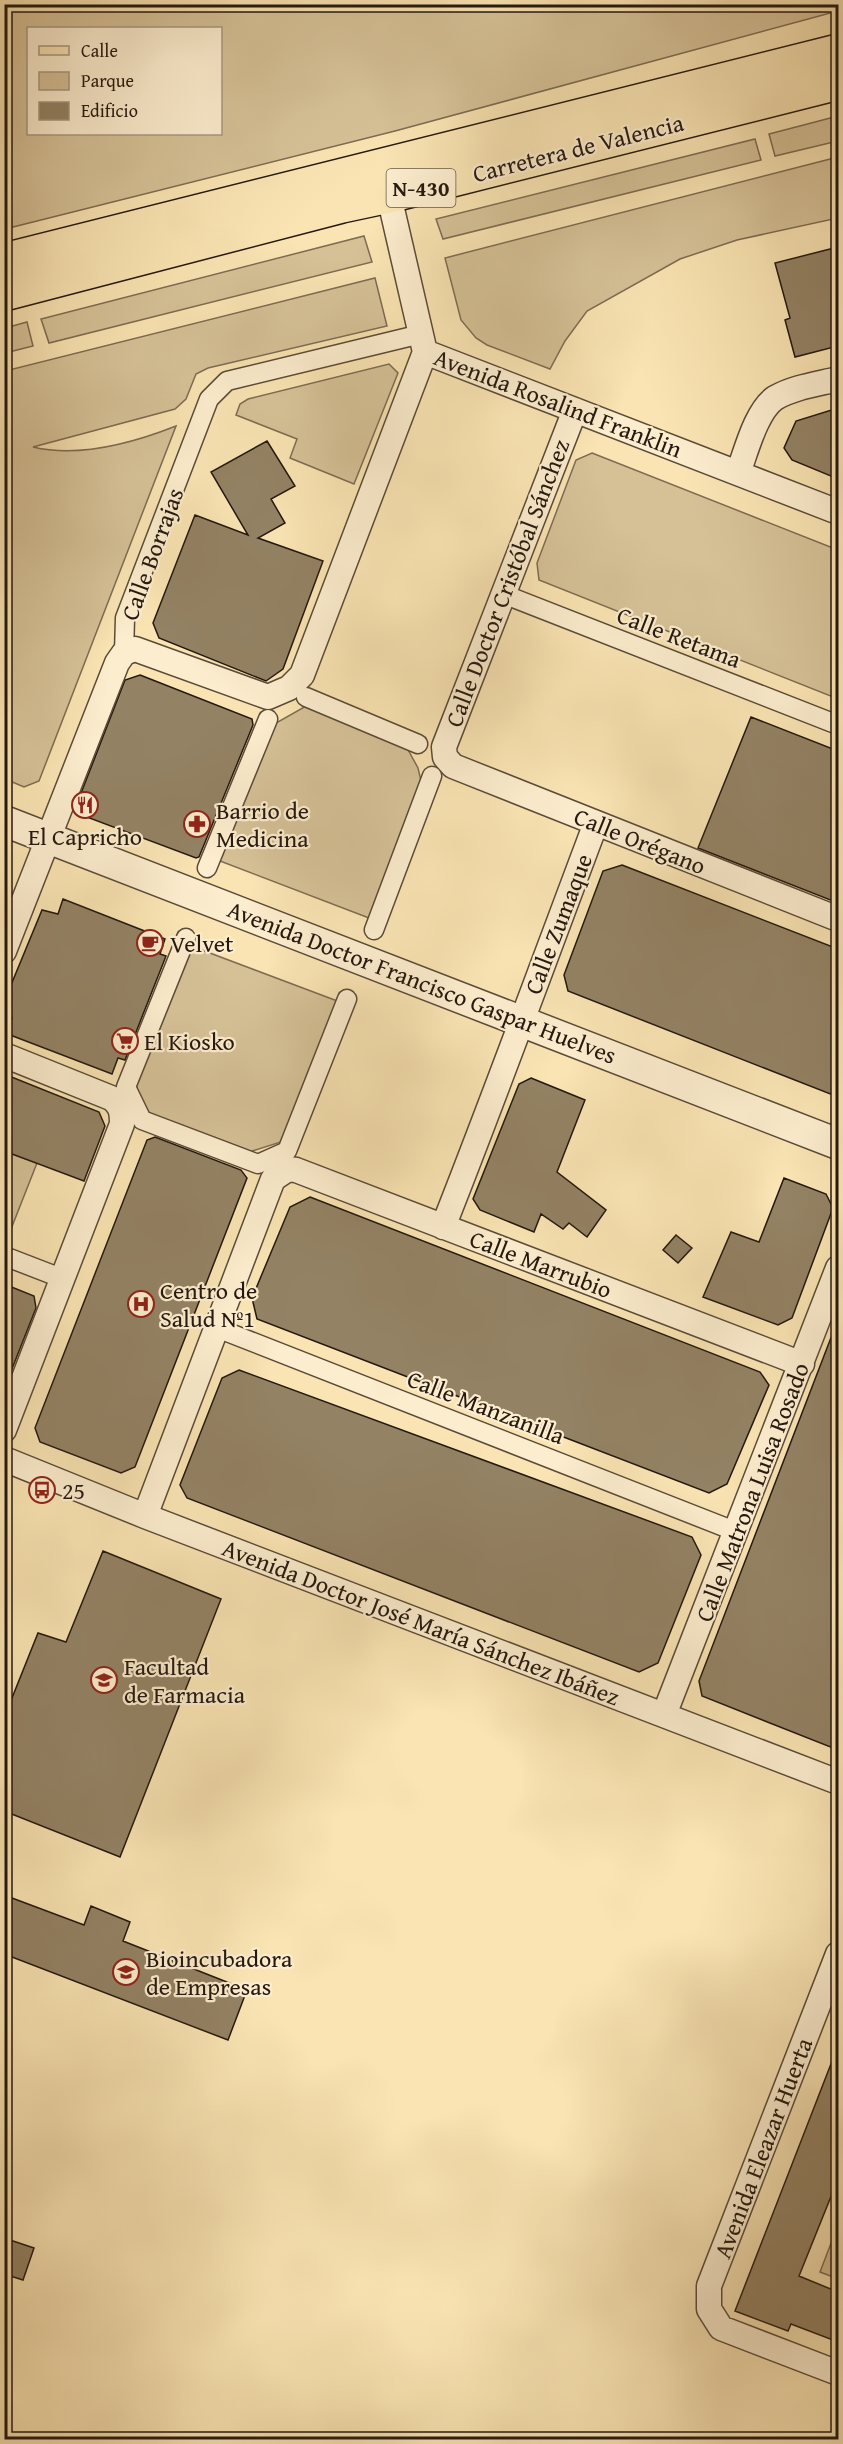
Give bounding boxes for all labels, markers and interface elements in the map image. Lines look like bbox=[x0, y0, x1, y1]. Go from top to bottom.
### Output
legend bbox=[27, 27, 222, 135]
text: Calle bbox=[81, 37, 118, 64]
text: Parque bbox=[81, 67, 134, 94]
text: Edificio bbox=[81, 97, 138, 124]
street label: Carretera de Valencia bbox=[469, 105, 688, 191]
road number: N-430 bbox=[386, 169, 456, 207]
street label: Avenida Rosalind Franklin bbox=[429, 340, 688, 467]
street label: Calle Doctor Cristóbal Sánchez bbox=[436, 434, 578, 732]
street label: Calle Borrajas bbox=[112, 483, 192, 625]
street label: Calle Retama bbox=[612, 597, 747, 677]
restaurant icon: El Capricho bbox=[70, 790, 100, 820]
place label: Barrio de Medicina bbox=[216, 793, 309, 856]
street label: Calle Orégano bbox=[569, 799, 711, 883]
pharmacy icon: Barrio de Medicina bbox=[182, 809, 212, 839]
place label: El Capricho bbox=[28, 819, 142, 854]
street label: Calle Zumaque bbox=[515, 849, 601, 999]
street label: Avenida Doctor Francisco Gaspar Huelves bbox=[223, 892, 621, 1072]
place label: Velvet bbox=[170, 926, 234, 961]
cafe icon: Velvet bbox=[135, 928, 165, 958]
place label: El Kiosko bbox=[144, 1024, 235, 1059]
supermarket icon: El Kiosko bbox=[110, 1026, 140, 1056]
street label: Calle Marrubio bbox=[465, 1221, 617, 1307]
place label: Centro de Salud Nº1 bbox=[160, 1273, 257, 1336]
hospital icon: Centro de Salud Nº1 bbox=[126, 1289, 156, 1319]
street label: Calle Matrona Luisa Rosado bbox=[686, 1357, 818, 1627]
street label: Calle Manzanilla bbox=[402, 1361, 570, 1453]
place label: 25 bbox=[62, 1473, 85, 1508]
bus stop icon: 25 bbox=[27, 1475, 57, 1505]
street label: Avenida Doctor José María Sánchez Ibáñez bbox=[217, 1530, 625, 1714]
place label: Facultad de Farmacia bbox=[124, 1649, 246, 1712]
school or university icon: Facultad de Farmacia bbox=[89, 1665, 119, 1695]
place label: Bioincubadora de Empresas bbox=[146, 1941, 293, 2004]
school or university icon: Bioincubadora de Empresas bbox=[111, 1957, 141, 1987]
street label: Avenida Eleazar Huerta bbox=[705, 2032, 822, 2264]

